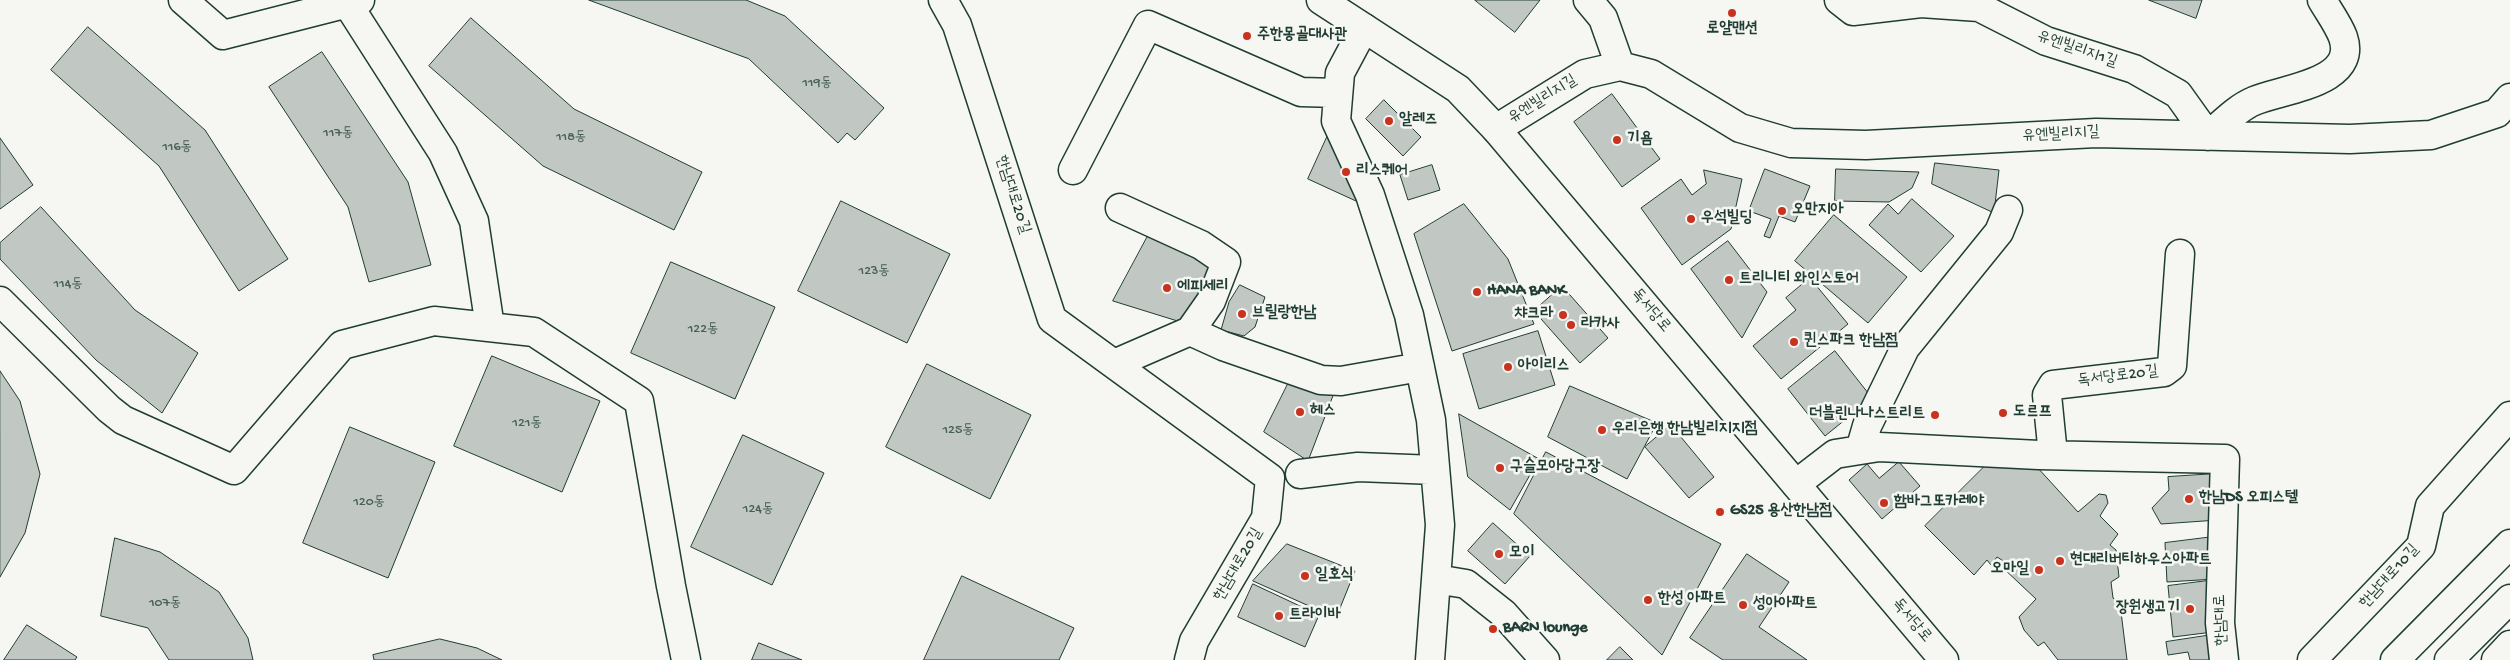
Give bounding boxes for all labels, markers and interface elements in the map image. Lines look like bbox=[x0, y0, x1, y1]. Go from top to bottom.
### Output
marker: 로얄맨션 bbox=[1726, 7, 1738, 19]
place label: 로얄맨션 bbox=[1706, 20, 1758, 40]
place label: 주한몽골대사관 bbox=[1257, 26, 1347, 46]
street label: 유엔빌리지1길 bbox=[2034, 27, 2120, 73]
marker: 주한몽골대사관 bbox=[1241, 30, 1253, 42]
street label: 유엔빌리지길 bbox=[1505, 71, 1581, 129]
house number: 119동 bbox=[802, 76, 832, 92]
place label: 알레즈 bbox=[1399, 111, 1438, 131]
marker: 알레즈 bbox=[1383, 115, 1395, 127]
street label: 유엔빌리지길 bbox=[2022, 123, 2100, 147]
house number: 117동 bbox=[323, 126, 353, 142]
house number: 118동 bbox=[556, 130, 586, 146]
place label: 기욤 bbox=[1627, 130, 1653, 150]
marker: 기욤 bbox=[1611, 134, 1623, 146]
house number: 116동 bbox=[162, 140, 192, 156]
street label: 한남대로20길 bbox=[990, 153, 1034, 237]
place label: 리스퀘어 bbox=[1356, 162, 1408, 182]
marker: 리스퀘어 bbox=[1340, 166, 1352, 178]
place label: 오만지아 bbox=[1792, 201, 1844, 221]
marker: 오만지아 bbox=[1776, 205, 1788, 217]
place label: 우석빌딩 bbox=[1701, 209, 1752, 229]
marker: 우석빌딩 bbox=[1685, 213, 1697, 225]
house number: 123동 bbox=[858, 264, 890, 280]
place label: 트리니티 와인스토어 bbox=[1739, 270, 1859, 290]
marker: 트리니티 와인스토어 bbox=[1723, 274, 1735, 286]
house number: 114동 bbox=[53, 277, 83, 293]
place label: 에피세리 bbox=[1177, 278, 1228, 298]
marker: 에피세리 bbox=[1161, 282, 1173, 294]
place label: HANA BANK bbox=[1487, 282, 1566, 302]
street label: 독서당로 bbox=[1626, 285, 1674, 337]
marker: HANA BANK bbox=[1471, 286, 1483, 298]
place label: 브릴랑한남 bbox=[1252, 304, 1316, 324]
place label: 챠크라 bbox=[1514, 305, 1553, 325]
marker: 브릴랑한남 bbox=[1236, 308, 1248, 320]
marker: 챠크라 bbox=[1557, 309, 1569, 321]
place label: 라카사 bbox=[1581, 315, 1620, 335]
marker: 라카사 bbox=[1565, 319, 1577, 331]
house number: 122동 bbox=[688, 322, 718, 338]
place label: 퀸스파크 한남점 bbox=[1804, 332, 1898, 352]
marker: 퀸스파크 한남점 bbox=[1788, 336, 1800, 348]
place label: 아이리스 bbox=[1518, 357, 1570, 377]
marker: 아이리스 bbox=[1502, 361, 1514, 373]
street label: 독서당로20길 bbox=[2076, 363, 2160, 391]
place label: 헤스 bbox=[1310, 402, 1336, 422]
place label: 도르프 bbox=[2013, 403, 2052, 423]
place label: 더블린나나스트리트 bbox=[1809, 405, 1925, 425]
marker: 헤스 bbox=[1294, 406, 1306, 418]
marker: 도르프 bbox=[1997, 407, 2009, 419]
marker: 더블린나나스트리트 bbox=[1929, 409, 1941, 421]
house number: 121동 bbox=[512, 416, 542, 432]
place label: 우리은행 한남빌리지지점 bbox=[1612, 420, 1757, 440]
house number: 125동 bbox=[942, 423, 974, 439]
marker: 우리은행 한남빌리지지점 bbox=[1596, 424, 1608, 436]
place label: 구슬모아당구장 bbox=[1510, 458, 1600, 478]
marker: 구슬모아당구장 bbox=[1494, 462, 1506, 474]
place label: 한남DS 오피스텔 bbox=[2199, 489, 2298, 509]
place label: 함바그또카레야 bbox=[1894, 493, 1984, 513]
marker: 한남DS 오피스텔 bbox=[2183, 493, 2195, 505]
house number: 120동 bbox=[353, 495, 385, 511]
marker: 함바그또카레야 bbox=[1878, 497, 1890, 509]
house number: 124동 bbox=[743, 502, 773, 518]
place label: GS25 용산한남점 bbox=[1730, 502, 1832, 522]
marker: GS25 용산한남점 bbox=[1714, 506, 1726, 518]
street label: 한남대로20길 bbox=[1210, 525, 1268, 605]
street label: 한남대로10길 bbox=[2356, 541, 2424, 613]
place label: 모이 bbox=[1509, 544, 1535, 564]
marker: 모이 bbox=[1493, 548, 1505, 560]
place label: 현대리버티하우스아파트 bbox=[2070, 551, 2212, 571]
marker: 현대리버티하우스아파트 bbox=[2054, 555, 2066, 567]
place label: 오마일 bbox=[1990, 560, 2029, 580]
marker: 오마일 bbox=[2033, 564, 2045, 576]
place label: 일호식 bbox=[1315, 566, 1354, 586]
marker: 일호식 bbox=[1299, 570, 1311, 582]
place label: 한성 아파트 bbox=[1658, 590, 1726, 610]
marker: 한성 아파트 bbox=[1642, 594, 1654, 606]
street label: 한남대로 bbox=[2212, 594, 2232, 646]
place label: 성아아파트 bbox=[1753, 595, 1817, 615]
street label: 독서당로 bbox=[1887, 595, 1935, 647]
house number: 107동 bbox=[149, 596, 181, 612]
marker: 성아아파트 bbox=[1737, 599, 1749, 611]
place label: 장원생고기 bbox=[2116, 599, 2180, 619]
marker: 장원생고기 bbox=[2184, 603, 2196, 615]
place label: 트라이바 bbox=[1289, 606, 1340, 626]
marker: 트라이바 bbox=[1273, 610, 1285, 622]
place label: BARN lounge bbox=[1503, 619, 1588, 639]
marker: BARN lounge bbox=[1487, 623, 1499, 635]

